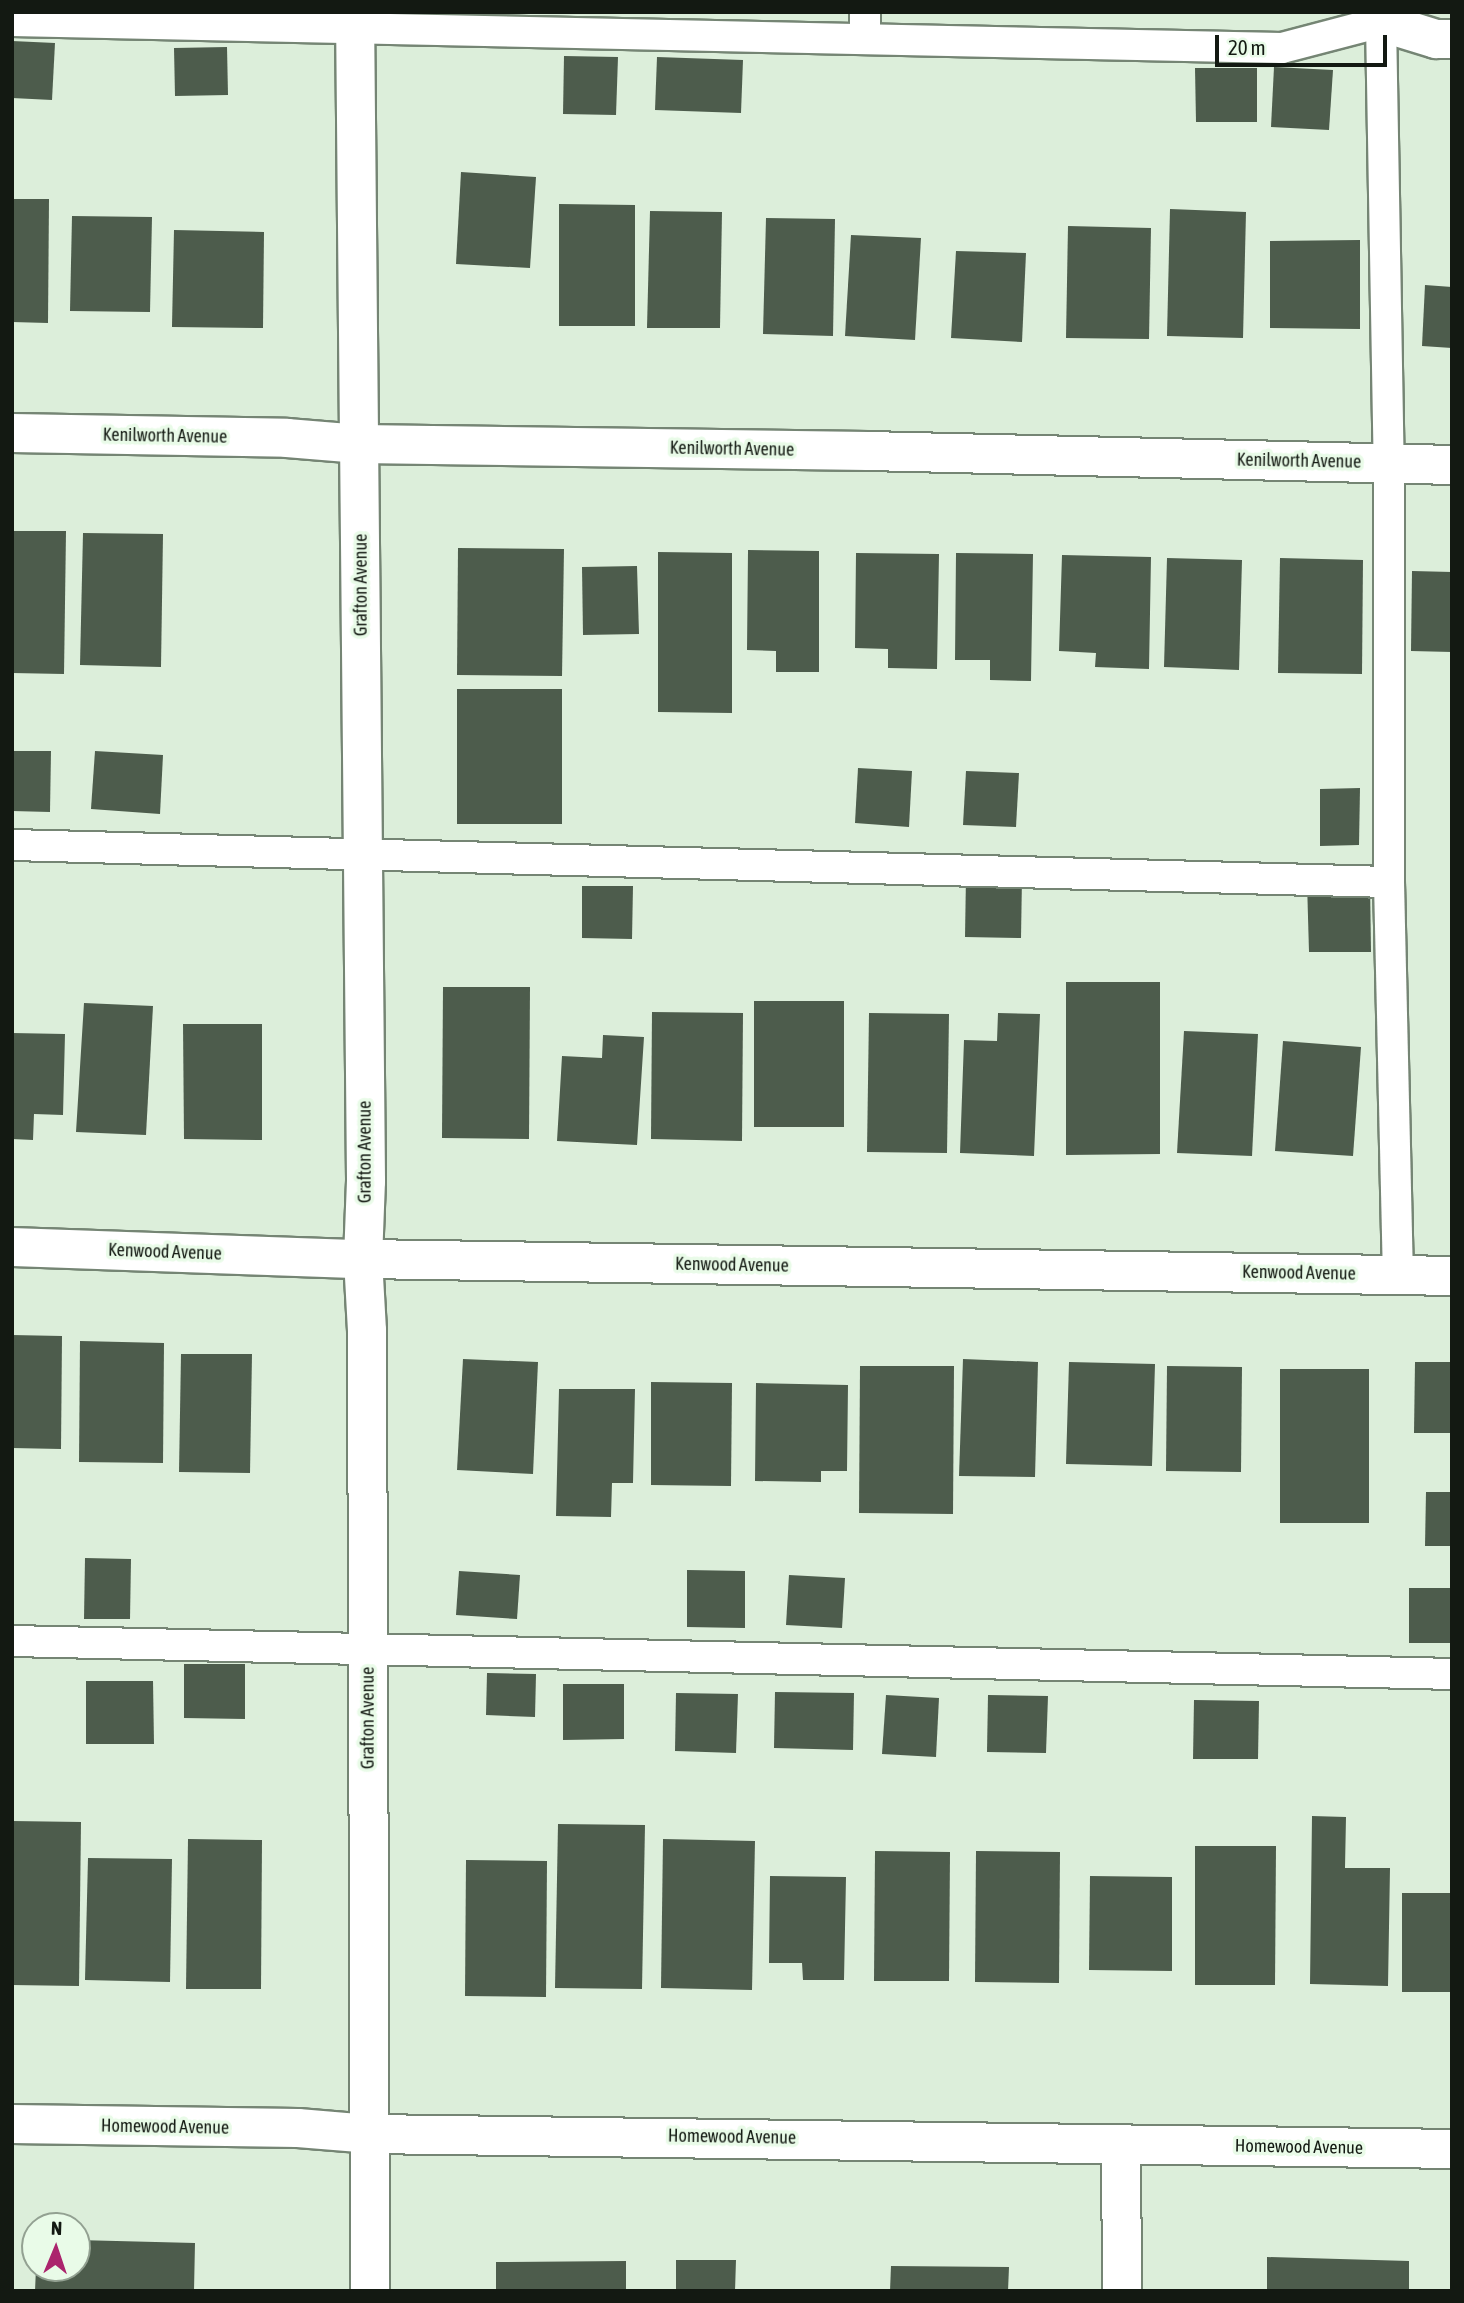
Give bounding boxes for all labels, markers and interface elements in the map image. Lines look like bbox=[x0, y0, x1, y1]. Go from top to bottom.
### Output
scale bar bbox=[1219, 21, 1390, 65]
text: 20 m bbox=[1228, 35, 1266, 59]
street label: Kenilworth Avenue bbox=[103, 424, 227, 448]
street label: Kenilworth Avenue bbox=[670, 437, 794, 461]
street label: Kenilworth Avenue bbox=[1237, 449, 1361, 473]
street label: Grafton Avenue bbox=[350, 534, 372, 636]
street label: Grafton Avenue bbox=[354, 1101, 376, 1203]
street label: Kenwood Avenue bbox=[108, 1239, 222, 1265]
street label: Kenwood Avenue bbox=[675, 1253, 789, 1277]
street label: Kenwood Avenue bbox=[1242, 1261, 1356, 1285]
street label: Grafton Avenue bbox=[357, 1667, 379, 1769]
street label: Homewood Avenue bbox=[101, 2115, 229, 2139]
street label: Homewood Avenue bbox=[668, 2125, 796, 2149]
street label: Homewood Avenue bbox=[1235, 2135, 1363, 2159]
north arrow bbox=[21, 2212, 91, 2282]
text: N bbox=[51, 2217, 63, 2239]

